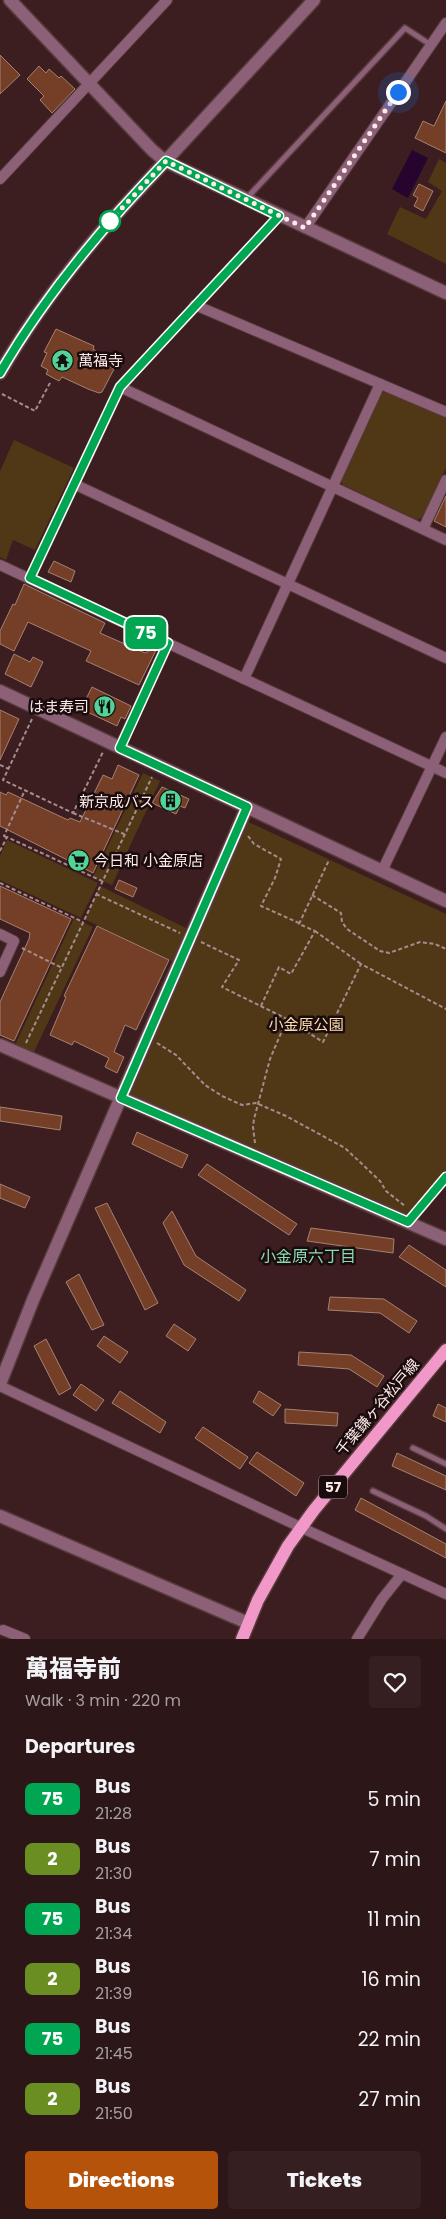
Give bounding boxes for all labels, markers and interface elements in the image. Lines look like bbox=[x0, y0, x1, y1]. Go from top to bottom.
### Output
your location bbox=[386, 80, 411, 105]
unlabelled marker bbox=[99, 210, 121, 232]
temple icon: 萬福寺 bbox=[50, 348, 74, 372]
place label: 萬福寺 bbox=[78, 350, 123, 371]
line badge: 75 bbox=[124, 617, 168, 649]
text: 75 bbox=[135, 620, 157, 645]
restaurant icon: はま寿司 bbox=[93, 694, 117, 718]
place label: はま寿司 bbox=[29, 696, 89, 717]
building icon: 新京成バス bbox=[158, 789, 182, 813]
place label: 新京成バス bbox=[79, 791, 154, 812]
supermarket icon: 今日和 小金原店 bbox=[66, 848, 90, 872]
place label: 今日和 小金原店 bbox=[94, 850, 203, 871]
park label: 小金原公園 bbox=[268, 1014, 344, 1035]
district label: 小金原六丁目 bbox=[260, 1245, 356, 1268]
street label: 千葉鎌ヶ谷松戸線 bbox=[330, 1354, 424, 1460]
road number: 57 bbox=[319, 1475, 347, 1498]
text: 萬福寺前 bbox=[25, 1652, 121, 1685]
button: heart bbox=[369, 1656, 421, 1708]
text: Walk · 3 min · 220 m bbox=[25, 1689, 181, 1712]
text: Departures bbox=[25, 1733, 135, 1760]
text: Bus bbox=[95, 1773, 131, 1800]
text: 75 bbox=[42, 1786, 63, 1811]
text: 5 min bbox=[368, 1786, 421, 1813]
text: 21:28 bbox=[95, 1802, 132, 1825]
text: Bus bbox=[95, 1833, 131, 1860]
text: 2 bbox=[47, 1846, 58, 1871]
text: 7 min bbox=[369, 1846, 421, 1873]
text: 21:30 bbox=[95, 1862, 132, 1885]
text: Bus bbox=[95, 1893, 131, 1920]
text: 75 bbox=[42, 1906, 63, 1931]
text: 11 min bbox=[367, 1906, 421, 1933]
text: 21:34 bbox=[95, 1922, 132, 1945]
text: Bus bbox=[95, 1953, 131, 1980]
text: 2 bbox=[47, 1966, 58, 1991]
text: 16 min bbox=[361, 1966, 421, 1993]
text: 21:39 bbox=[95, 1982, 132, 2005]
text: Bus bbox=[95, 2013, 131, 2040]
text: 75 bbox=[42, 2026, 63, 2051]
text: 22 min bbox=[358, 2026, 421, 2053]
text: 21:45 bbox=[95, 2042, 133, 2065]
text: Bus bbox=[95, 2073, 131, 2100]
text: 2 bbox=[47, 2086, 58, 2111]
text: 27 min bbox=[358, 2086, 421, 2113]
text: 21:50 bbox=[95, 2102, 133, 2125]
button: Directions bbox=[25, 2151, 218, 2209]
button: Tickets bbox=[228, 2151, 421, 2209]

